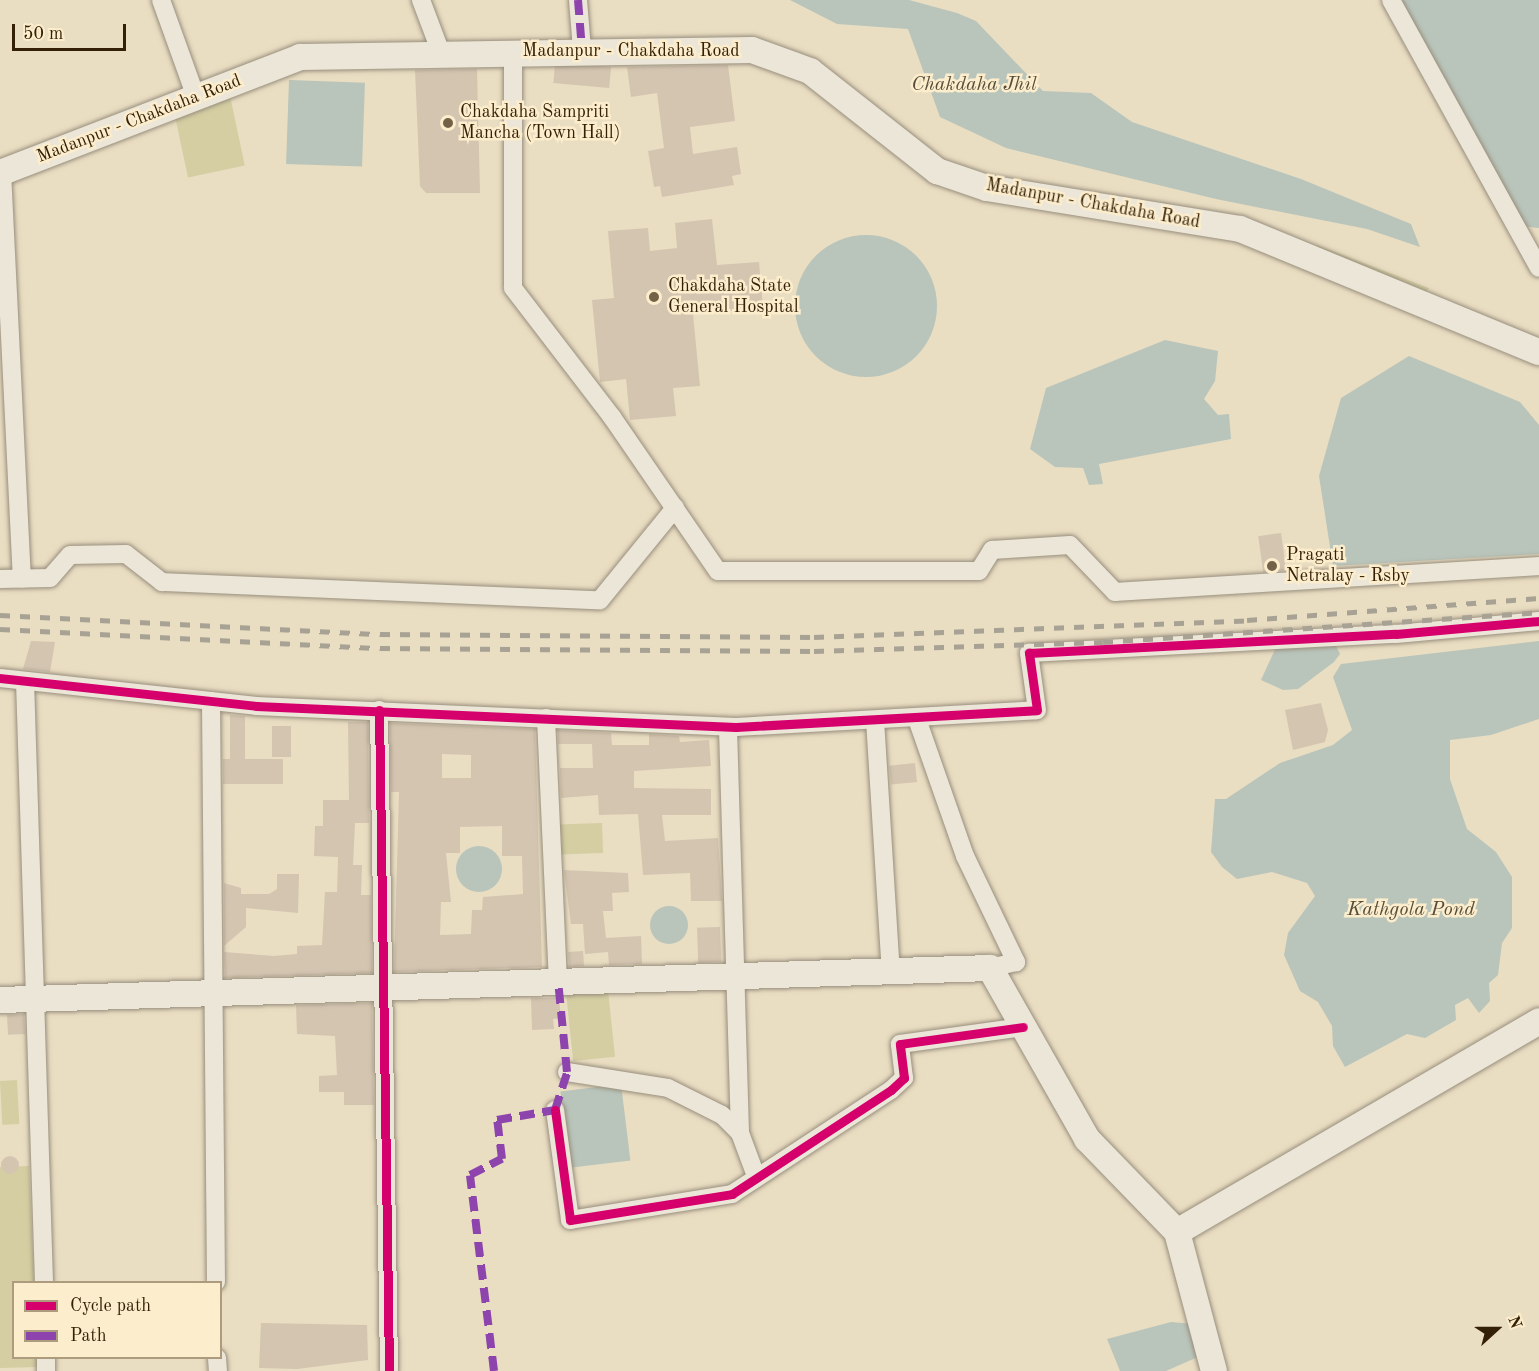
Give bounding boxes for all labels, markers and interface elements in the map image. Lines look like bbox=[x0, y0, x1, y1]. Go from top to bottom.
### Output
scale bar bbox=[15, 12, 129, 50]
text: 50 m bbox=[23, 25, 63, 43]
street label: Madanpur - Chakdaha Road bbox=[522, 40, 740, 62]
street label: Madanpur - Chakdaha Road bbox=[34, 70, 244, 168]
water label: Chakdaha Jhil bbox=[911, 73, 1037, 97]
place label: Chakdaha Sampriti Mancha (Town Hall) bbox=[460, 102, 620, 144]
marker: Chakdaha Sampriti Mancha (Town Hall) bbox=[441, 116, 455, 130]
street label: Madanpur - Chakdaha Road bbox=[984, 175, 1202, 233]
place label: Chakdaha State General Hospital bbox=[668, 276, 799, 318]
marker: Chakdaha State General Hospital bbox=[645, 288, 663, 306]
place label: Pragati Netralay - Rsby bbox=[1286, 545, 1410, 588]
marker: Pragati Netralay - Rsby bbox=[1263, 557, 1281, 575]
water label: Kathgola Pond bbox=[1347, 898, 1475, 922]
legend bbox=[12, 1281, 222, 1359]
text: Cycle path bbox=[70, 1297, 151, 1315]
north arrow bbox=[1467, 1299, 1527, 1359]
text: N bbox=[1504, 1314, 1523, 1331]
text: Path bbox=[70, 1327, 106, 1345]

